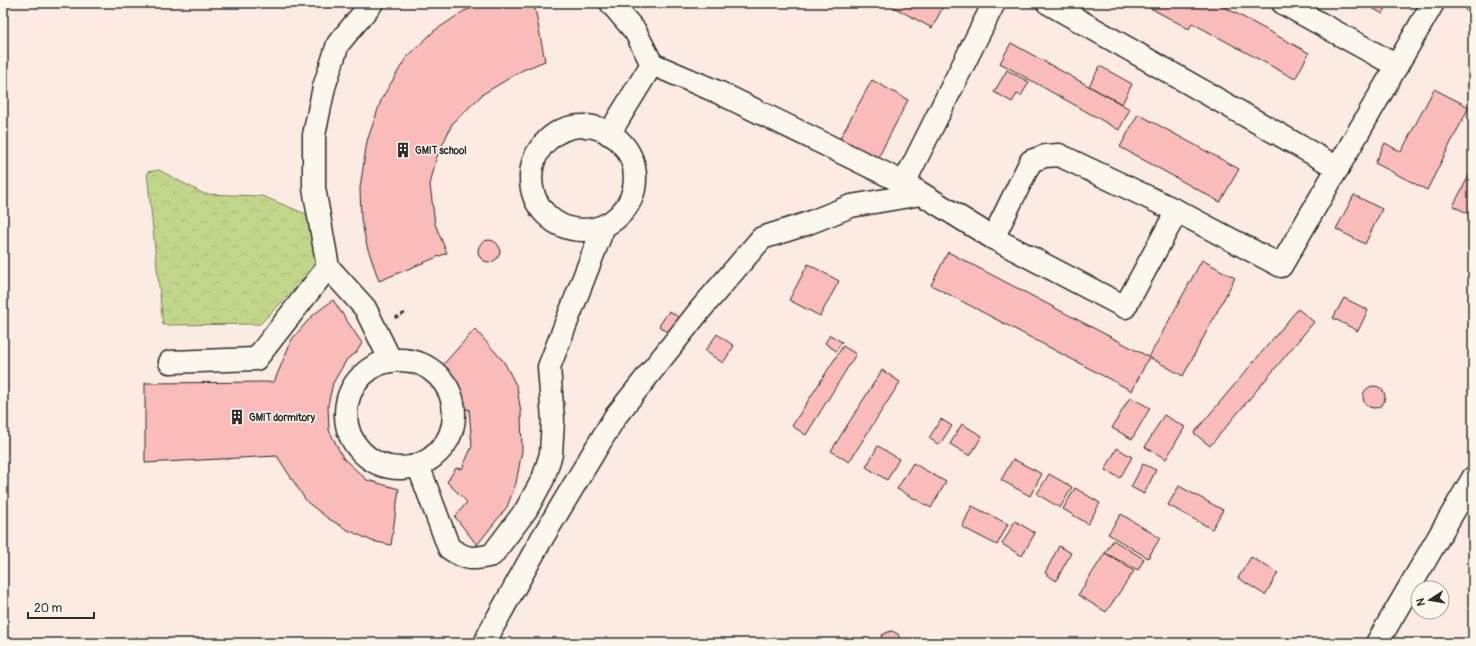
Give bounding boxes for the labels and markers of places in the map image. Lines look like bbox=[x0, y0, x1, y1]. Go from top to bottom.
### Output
building icon: GMIT school bbox=[394, 141, 412, 159]
place label: GMIT school bbox=[415, 145, 467, 157]
building icon: GMIT dormitory bbox=[228, 408, 246, 426]
place label: GMIT dormitory bbox=[249, 412, 316, 424]

